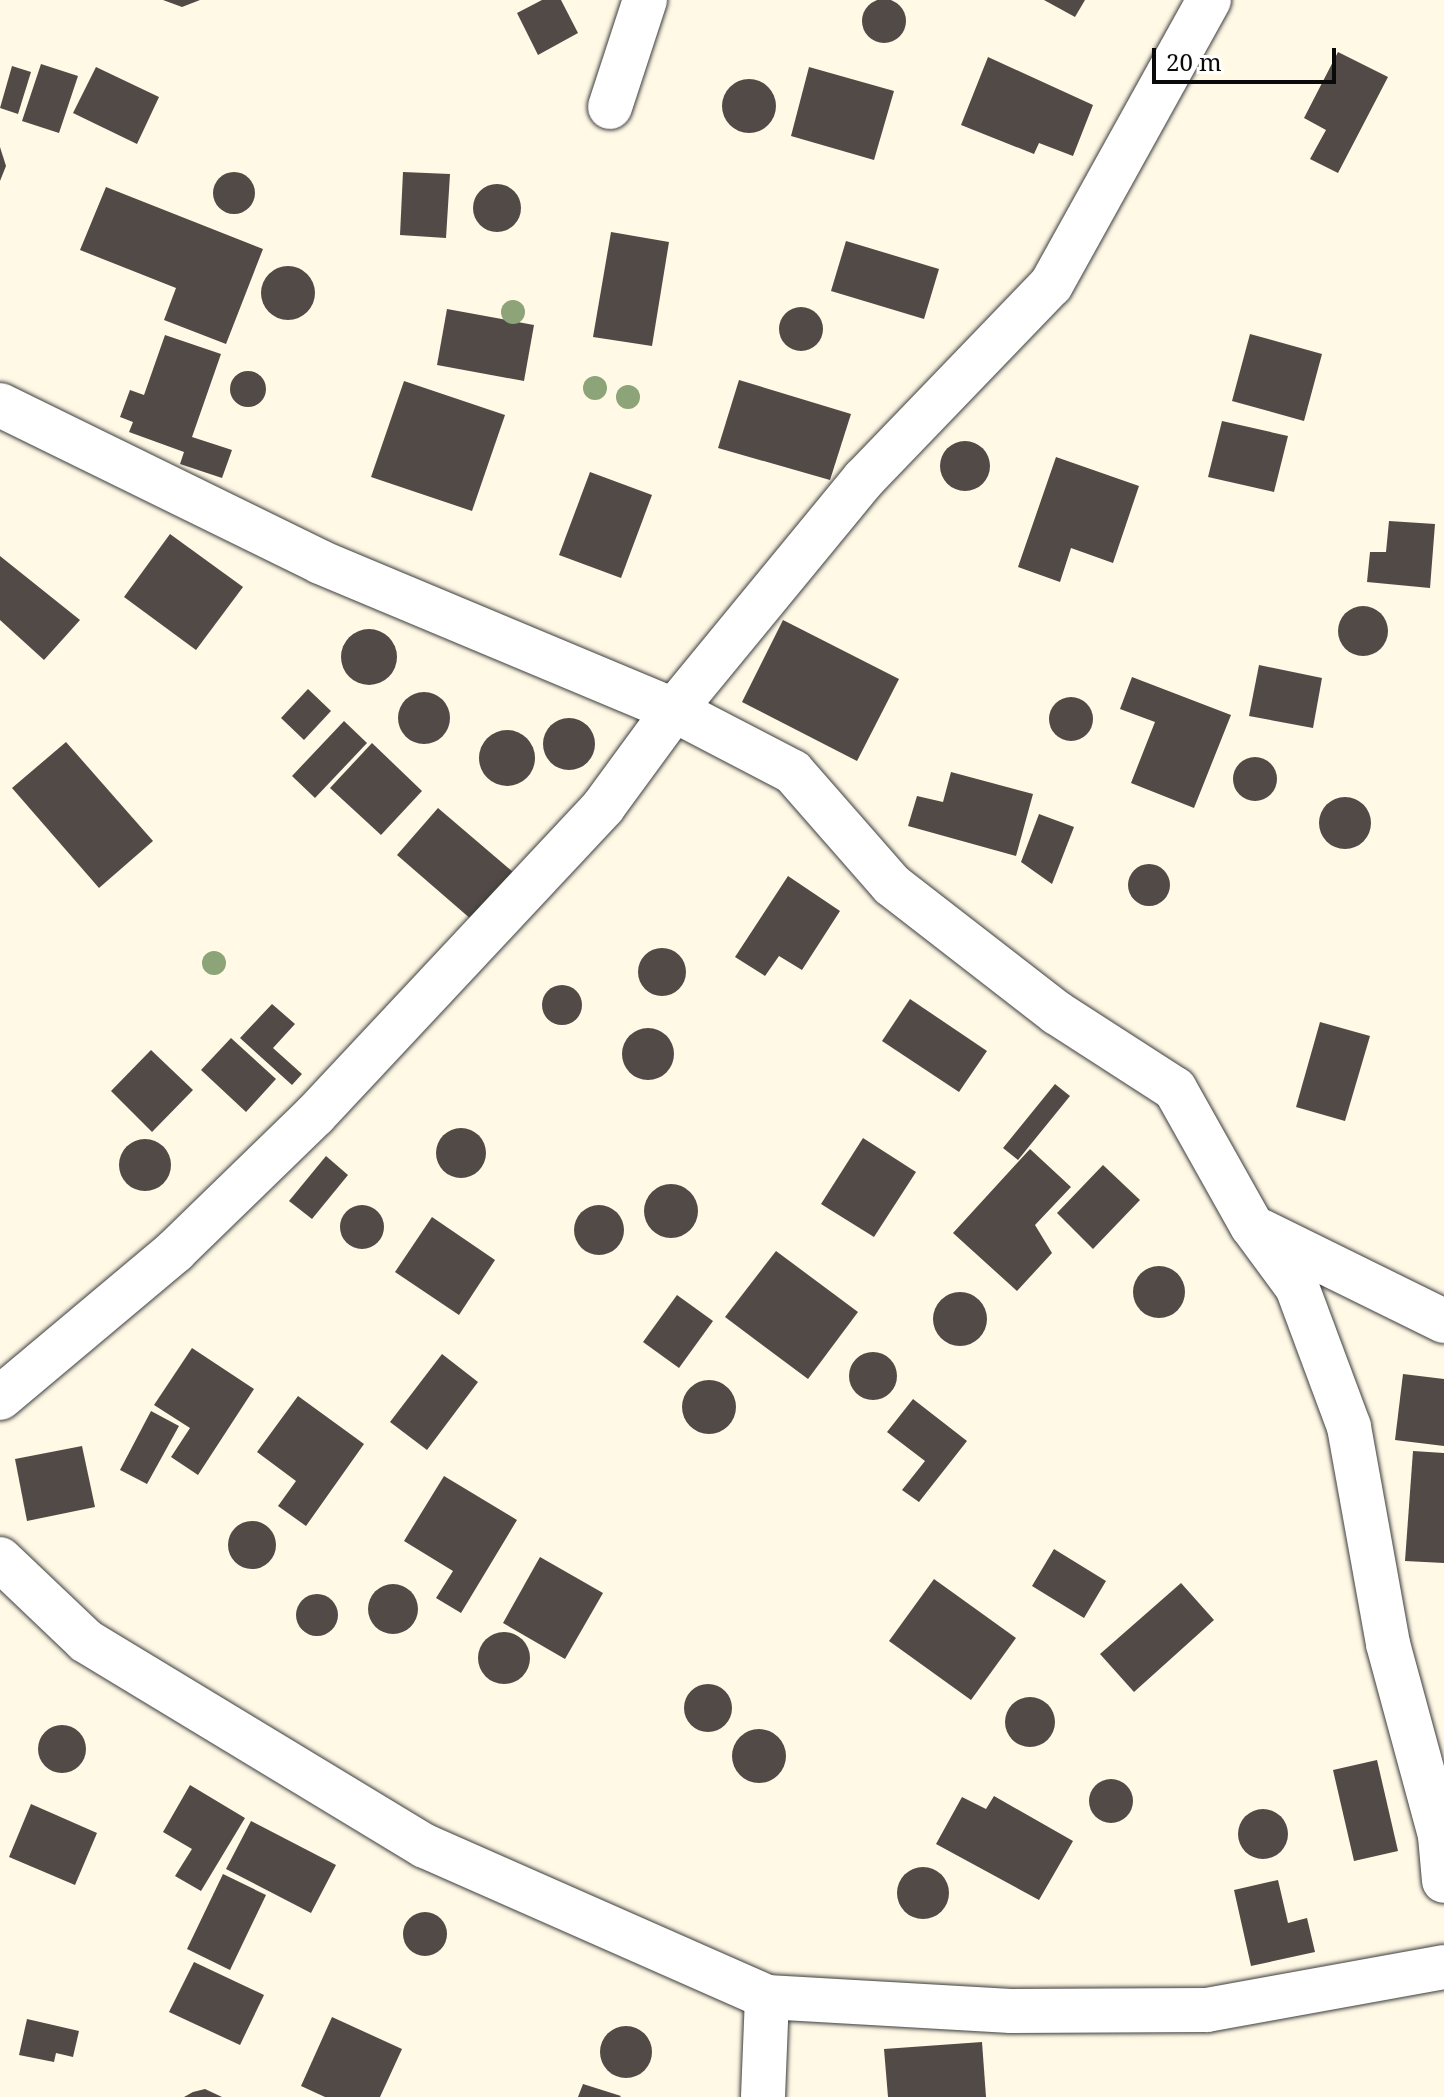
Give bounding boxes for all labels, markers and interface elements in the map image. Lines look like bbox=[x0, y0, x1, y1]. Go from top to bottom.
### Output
scale bar bbox=[1156, 32, 1340, 82]
text: 20 m bbox=[1166, 45, 1222, 78]

